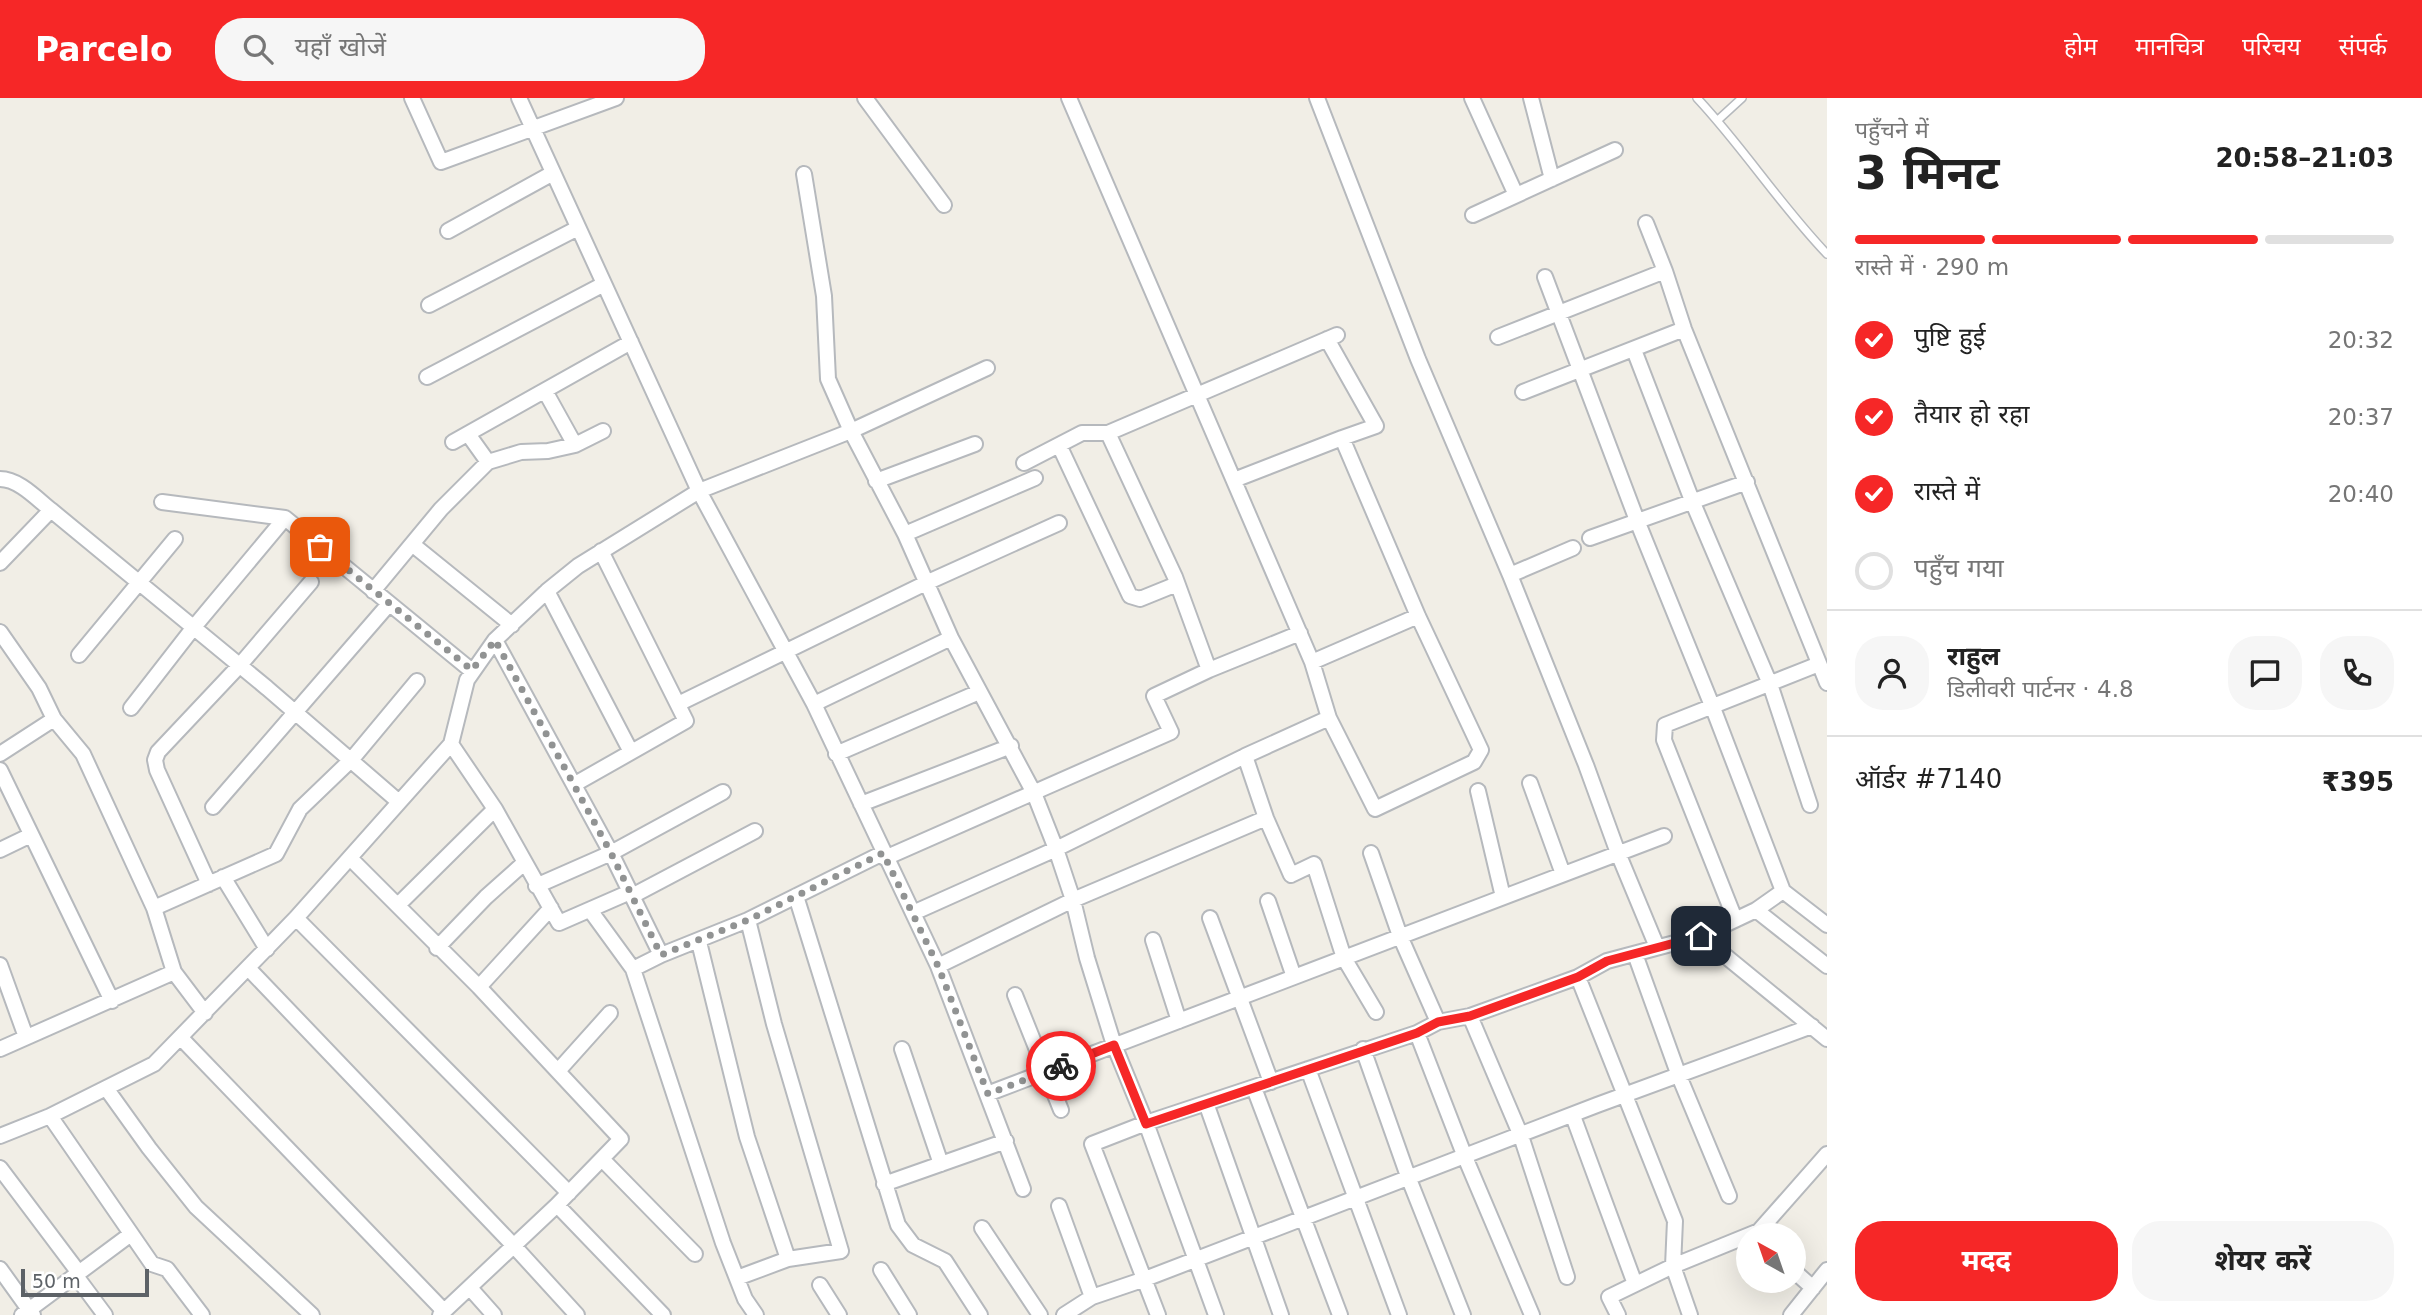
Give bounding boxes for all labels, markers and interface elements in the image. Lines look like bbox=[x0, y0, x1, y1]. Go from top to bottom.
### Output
search box bbox=[215, 18, 705, 81]
text: Parcelo bbox=[35, 30, 173, 69]
icon: search bbox=[239, 30, 277, 68]
text: यहाँ खोजें bbox=[295, 32, 386, 62]
text: होम bbox=[2064, 33, 2097, 61]
text: मानचित्र bbox=[2135, 33, 2204, 61]
text: परिचय bbox=[2242, 33, 2301, 61]
text: संपर्क bbox=[2339, 33, 2387, 61]
text: पहुँचने में bbox=[1855, 117, 1929, 143]
text: 20:58–21:03 bbox=[2215, 143, 2394, 173]
text: 3 मिनट bbox=[1855, 146, 2000, 200]
text: रास्ते में · 290 m bbox=[1855, 254, 2009, 280]
icon: check bbox=[1855, 321, 1893, 359]
text: पुष्टि हुई bbox=[1914, 322, 1986, 352]
text: 20:32 bbox=[2328, 327, 2394, 353]
icon: check bbox=[1855, 398, 1893, 436]
text: तैयार हो रहा bbox=[1914, 399, 2030, 429]
text: 20:37 bbox=[2328, 404, 2394, 430]
icon: check bbox=[1855, 475, 1893, 513]
text: रास्ते में bbox=[1914, 476, 1980, 506]
text: 20:40 bbox=[2328, 481, 2394, 507]
pin bbox=[290, 517, 350, 577]
icon: bag bbox=[301, 528, 339, 566]
text: पहुँच गया bbox=[1914, 553, 2004, 583]
button: person bbox=[1855, 636, 1929, 710]
button: chat bbox=[2228, 636, 2302, 710]
button: phone bbox=[2320, 636, 2394, 710]
text: राहुल bbox=[1947, 641, 2000, 671]
text: डिलीवरी पार्टनर · 4.8 bbox=[1947, 676, 2134, 702]
text: ऑर्डर #7140 bbox=[1855, 764, 2002, 794]
text: ₹395 bbox=[2322, 767, 2394, 797]
pin bbox=[1671, 906, 1731, 966]
icon: home bbox=[1682, 917, 1720, 955]
courier bbox=[1026, 1031, 1096, 1101]
icon: bike bbox=[1042, 1047, 1080, 1085]
button: मदद bbox=[1855, 1221, 2118, 1301]
button: शेयर करें bbox=[2132, 1221, 2394, 1301]
north arrow bbox=[1736, 1223, 1806, 1293]
map controls bbox=[1736, 1223, 1806, 1293]
scale bar bbox=[21, 1266, 149, 1298]
text: 50 m bbox=[32, 1270, 81, 1292]

